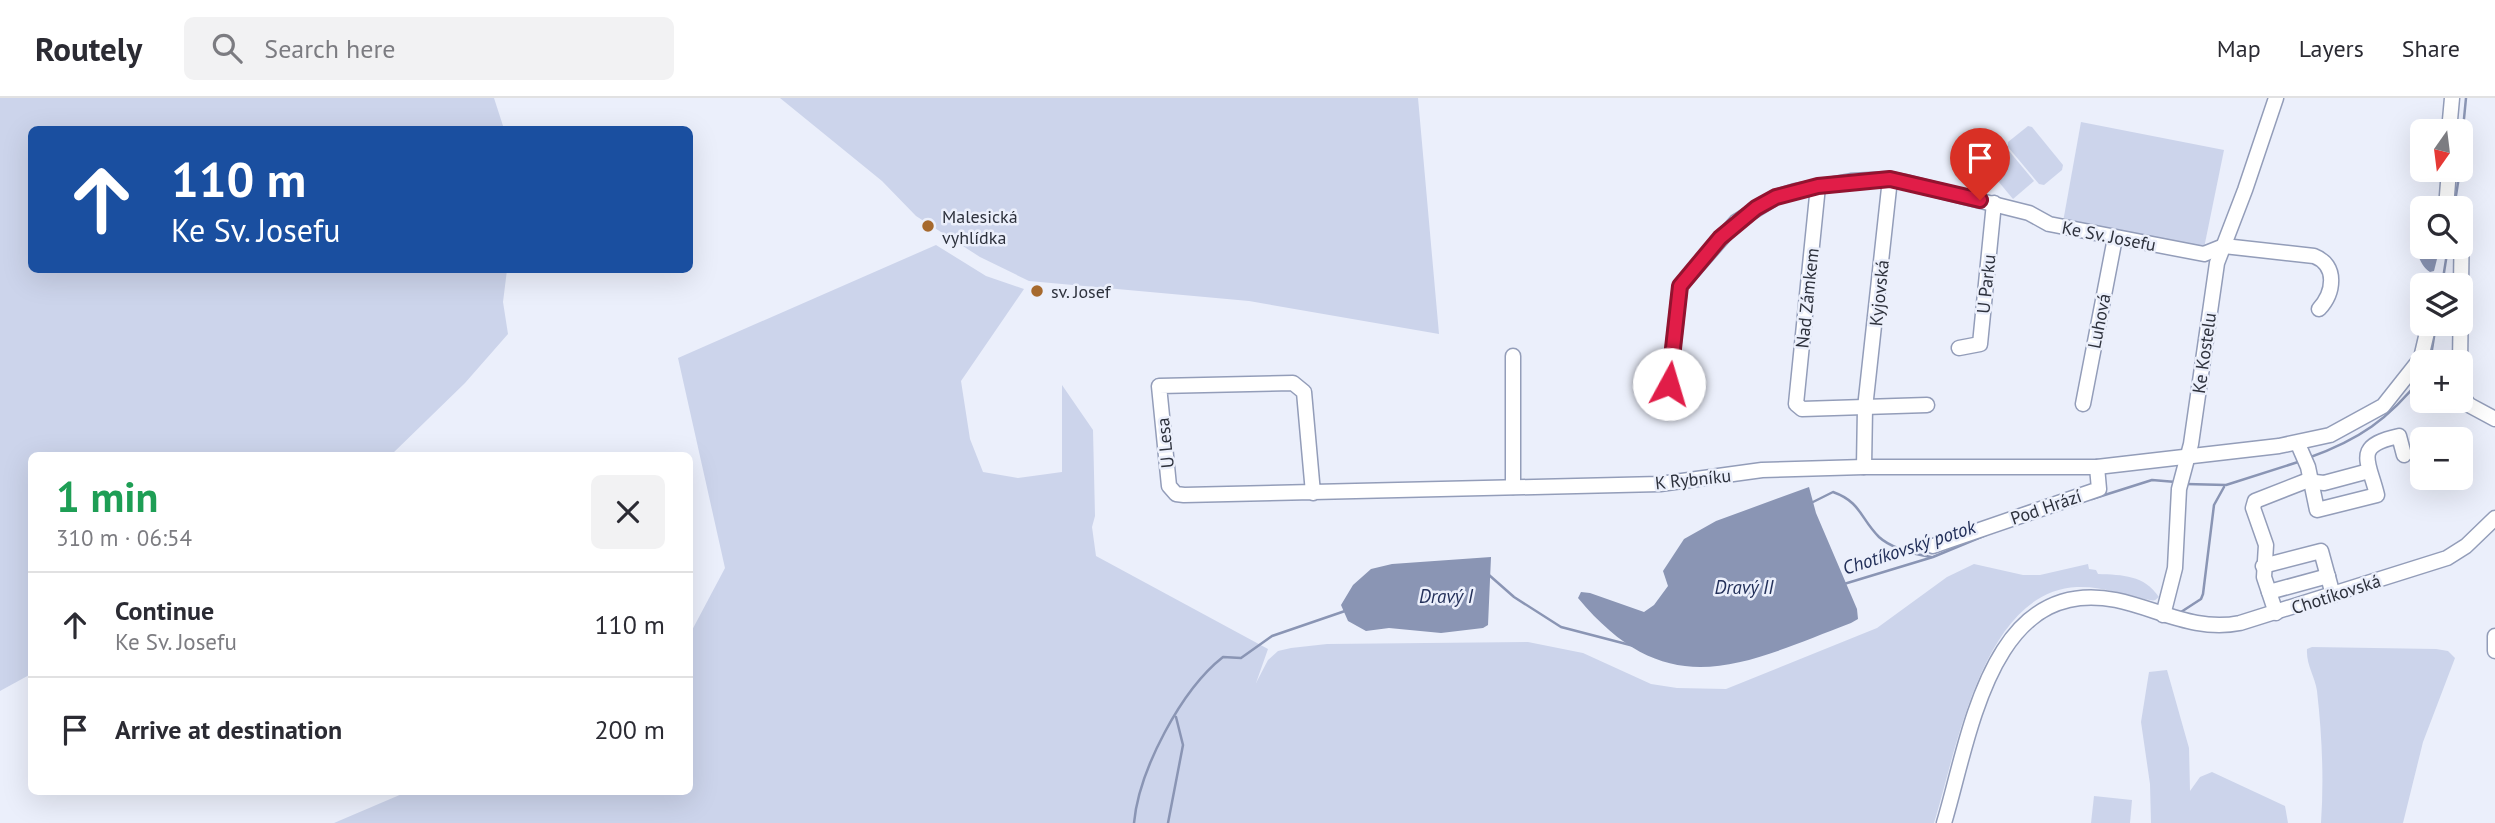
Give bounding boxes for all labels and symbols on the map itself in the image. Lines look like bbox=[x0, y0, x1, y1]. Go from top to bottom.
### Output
north arrow bbox=[2410, 119, 2473, 182]
pin bbox=[1950, 128, 2010, 200]
place label: Malesická vyhlídka bbox=[942, 205, 1018, 249]
street label: Ke Sv. Josefu bbox=[2060, 216, 2158, 256]
marker: Malesická vyhlídka bbox=[920, 218, 936, 234]
street label: Nad Zámkem bbox=[1790, 247, 1824, 349]
street label: U Parku bbox=[1971, 253, 2001, 315]
street label: Kyjovská bbox=[1864, 259, 1894, 327]
place label: sv. Josef bbox=[1051, 280, 1112, 303]
marker: sv. Josef bbox=[1029, 283, 1045, 299]
street label: Luhová bbox=[2082, 292, 2116, 350]
street label: Ke Kostelu bbox=[2187, 311, 2221, 395]
position arrow bbox=[1632, 347, 1706, 421]
street label: U Lesa bbox=[1151, 417, 1179, 469]
street label: K Rybníku bbox=[1654, 464, 1732, 494]
street label: Pod Hrází bbox=[2007, 484, 2085, 530]
water label: Chotíkovský potok bbox=[1839, 514, 1980, 580]
street label: Chotíkovská bbox=[2289, 569, 2383, 619]
water label: Dravý II bbox=[1714, 575, 1774, 599]
water label: Dravý I bbox=[1419, 584, 1474, 608]

